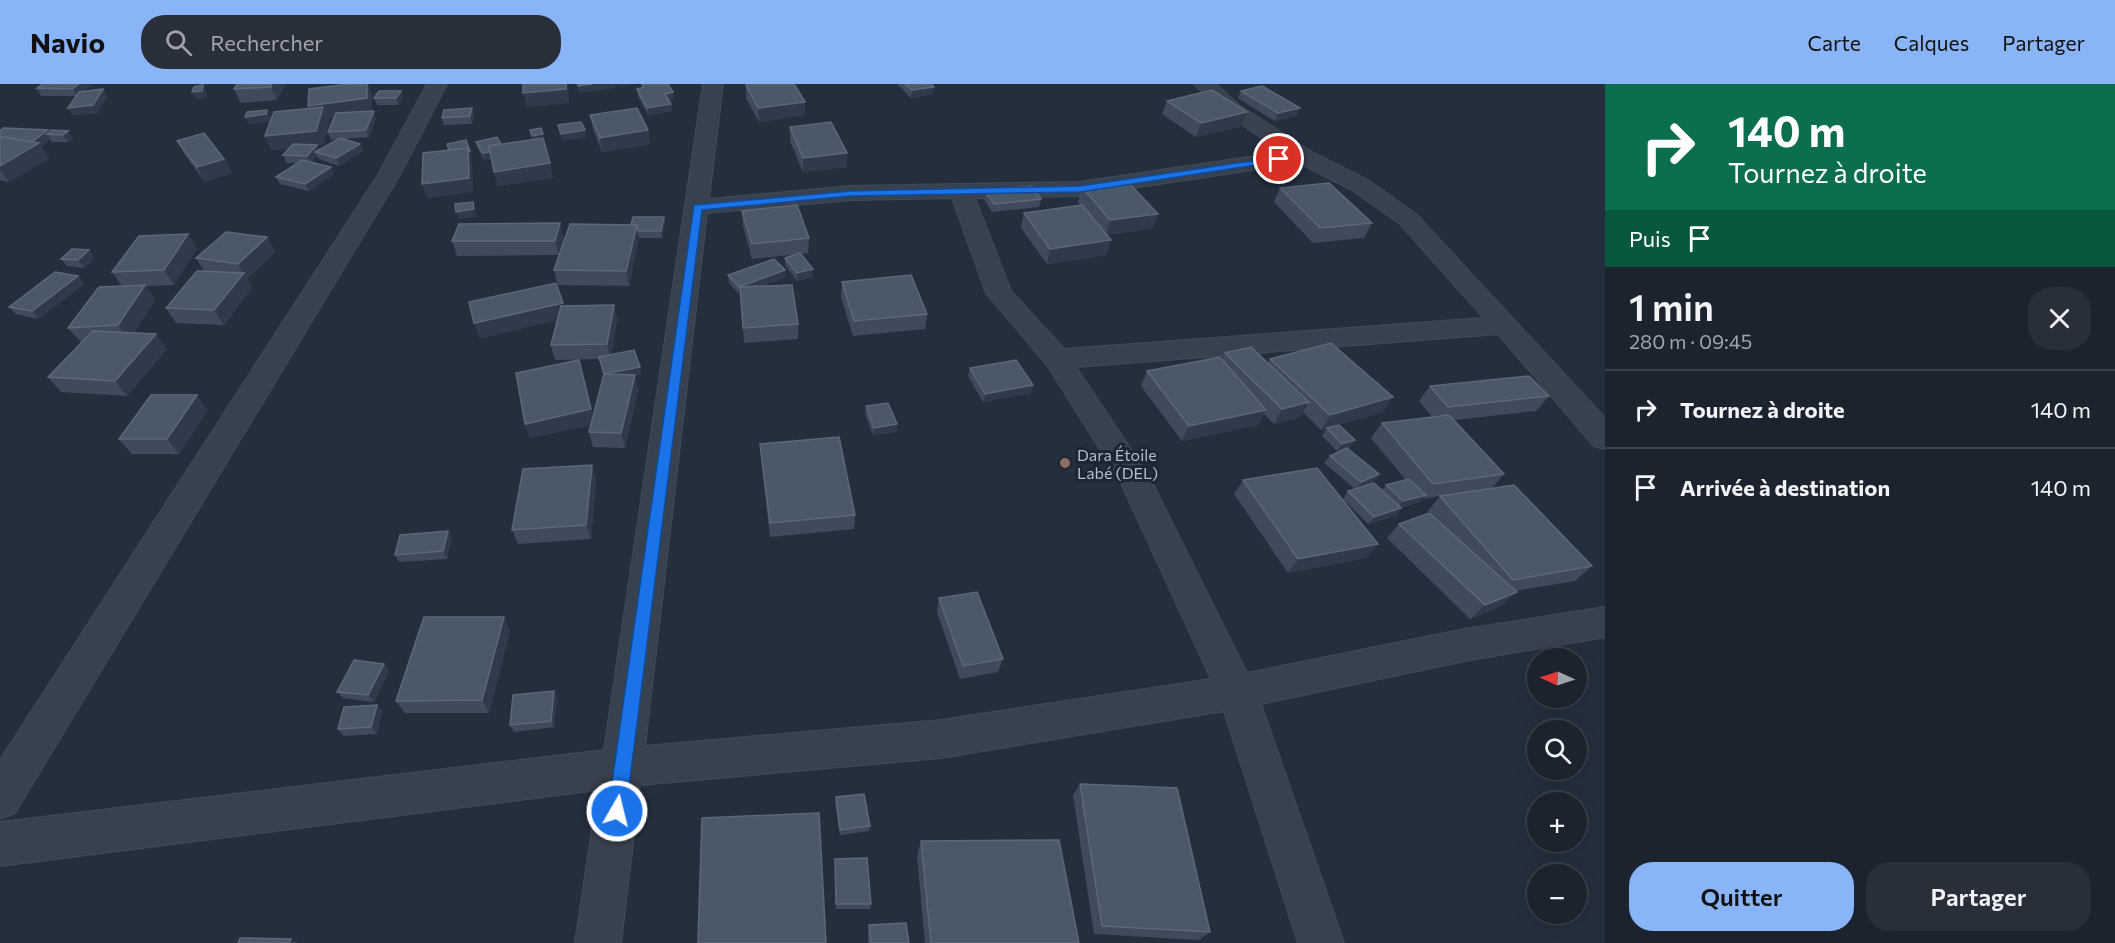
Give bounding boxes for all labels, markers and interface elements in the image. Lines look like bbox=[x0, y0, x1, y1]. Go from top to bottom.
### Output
search box bbox=[141, 15, 561, 69]
text: Navio bbox=[30, 25, 105, 59]
icon: search bbox=[162, 26, 195, 59]
text: Rechercher bbox=[210, 29, 323, 56]
text: Carte bbox=[1808, 30, 1861, 55]
text: Calques bbox=[1894, 30, 1969, 55]
text: Partager bbox=[2002, 30, 2085, 55]
text: 140 m bbox=[1728, 104, 1845, 156]
icon: right bbox=[1629, 108, 1707, 186]
pin bbox=[1253, 133, 1304, 184]
icon: arrive bbox=[1262, 142, 1295, 175]
text: Tournez à droite bbox=[1728, 156, 1927, 189]
icon: arrive bbox=[1683, 222, 1716, 255]
text: Puis bbox=[1629, 225, 1671, 252]
text: 1 min bbox=[1629, 284, 1714, 328]
button: close bbox=[2028, 287, 2091, 350]
text: 280 m · 09:45 bbox=[1629, 329, 1752, 353]
icon: right bbox=[1629, 393, 1662, 426]
text: Tournez à droite bbox=[1680, 396, 1845, 423]
text: 140 m bbox=[2031, 396, 2091, 423]
place label: Dara Étoile Labé (DEL) bbox=[1077, 445, 1158, 482]
marker: Dara Étoile Labé (DEL) bbox=[1058, 456, 1072, 470]
icon: arrive bbox=[1629, 471, 1662, 504]
text: Arrivée à destination bbox=[1680, 474, 1890, 501]
text: 140 m bbox=[2031, 474, 2091, 501]
north arrow bbox=[1527, 648, 1587, 708]
map controls bbox=[1527, 648, 1587, 924]
button: search bbox=[1527, 720, 1587, 780]
position arrow bbox=[585, 779, 649, 843]
button: + bbox=[1527, 792, 1587, 852]
button: Quitter bbox=[1629, 862, 1854, 931]
button: Partager bbox=[1866, 862, 2091, 931]
button: − bbox=[1527, 864, 1587, 924]

